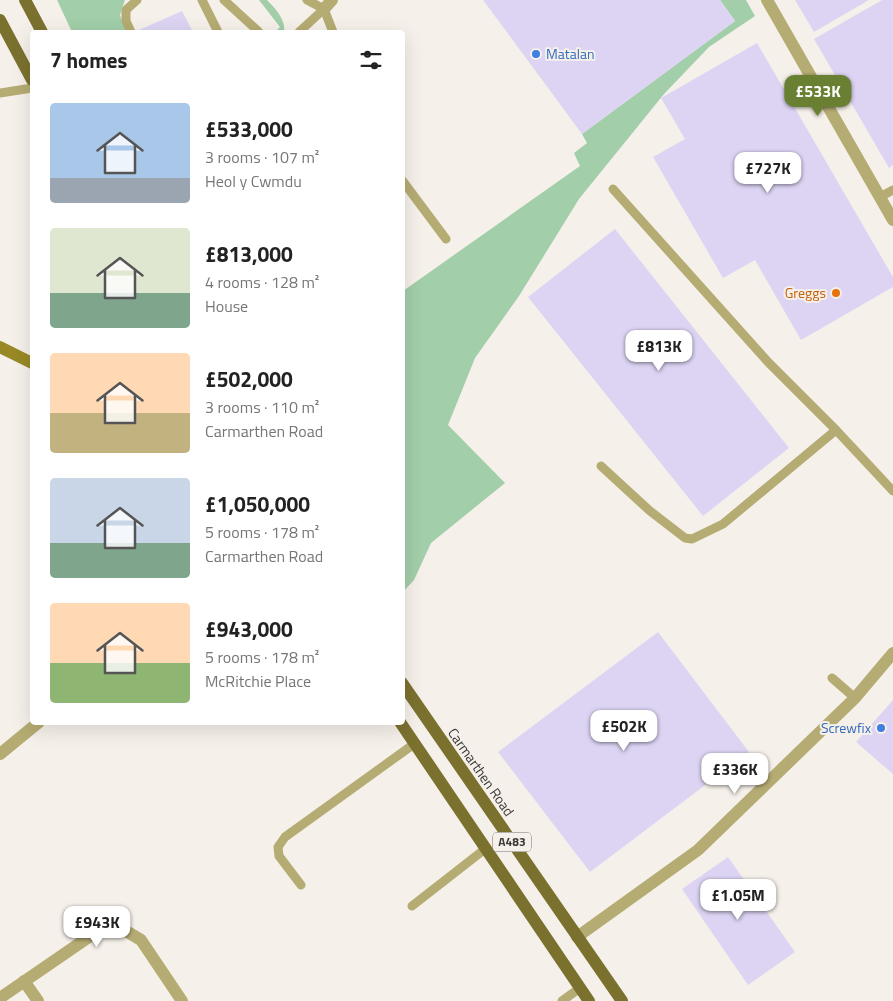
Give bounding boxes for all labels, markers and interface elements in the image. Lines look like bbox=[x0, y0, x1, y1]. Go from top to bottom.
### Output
place label: Matalan bbox=[546, 43, 594, 64]
text: 7 homes bbox=[50, 44, 127, 76]
icon: filters bbox=[357, 46, 385, 74]
marker: Matalan bbox=[530, 48, 542, 60]
pin: £533K bbox=[783, 74, 853, 117]
text: £533K bbox=[795, 79, 841, 103]
text: £533,000 bbox=[205, 113, 293, 145]
icon: home bbox=[90, 123, 150, 183]
text: 3 rooms · 107 m² bbox=[205, 145, 319, 169]
pin: £727K bbox=[733, 152, 803, 194]
text: £727K bbox=[745, 156, 791, 180]
text: Heol y Cwmdu bbox=[205, 169, 302, 193]
text: £813,000 bbox=[205, 238, 293, 270]
icon: home bbox=[90, 248, 150, 308]
text: 4 rooms · 128 m² bbox=[205, 270, 319, 294]
place label: Greggs bbox=[785, 282, 826, 303]
marker: Greggs bbox=[830, 287, 842, 299]
text: House bbox=[205, 294, 248, 318]
pin: £813K bbox=[624, 330, 694, 372]
text: £813K bbox=[636, 334, 682, 358]
text: £502,000 bbox=[205, 363, 293, 395]
icon: home bbox=[90, 373, 150, 433]
text: 3 rooms · 110 m² bbox=[205, 395, 319, 419]
text: Carmarthen Road bbox=[205, 419, 323, 443]
text: £1,050,000 bbox=[205, 488, 310, 520]
icon: home bbox=[90, 498, 150, 558]
text: 5 rooms · 178 m² bbox=[205, 520, 319, 544]
text: Carmarthen Road bbox=[205, 544, 323, 568]
text: £943,000 bbox=[205, 613, 293, 645]
icon: home bbox=[90, 623, 150, 683]
text: 5 rooms · 178 m² bbox=[205, 645, 319, 669]
text: McRitchie Place bbox=[205, 669, 311, 693]
pin: £502K bbox=[589, 710, 659, 752]
text: £502K bbox=[601, 714, 647, 738]
place label: Screwfix bbox=[821, 717, 872, 738]
marker: Screwfix bbox=[875, 722, 887, 734]
street label: Carmarthen Road bbox=[443, 723, 520, 820]
pin: £336K bbox=[700, 752, 770, 795]
text: £336K bbox=[712, 757, 758, 781]
road number: A483 bbox=[493, 832, 531, 852]
pin: £1.05M bbox=[697, 878, 779, 921]
text: £1.05M bbox=[711, 883, 765, 907]
pin: £943K bbox=[62, 906, 132, 948]
text: £943K bbox=[74, 910, 120, 934]

